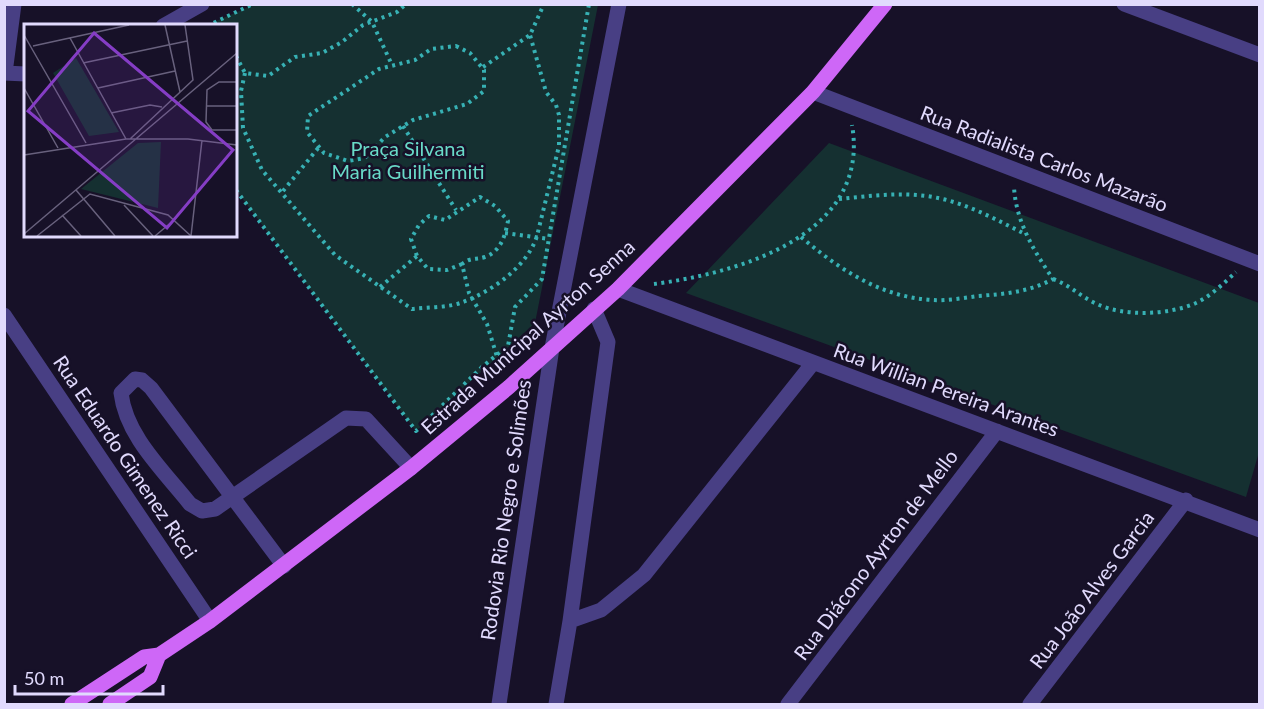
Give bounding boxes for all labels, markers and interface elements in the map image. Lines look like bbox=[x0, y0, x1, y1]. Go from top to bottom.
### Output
inset map bbox=[24, 24, 237, 237]
street label: Rua Radialista Carlos Mazarão bbox=[917, 100, 1171, 216]
park label: Praça Silvana Maria Guilhermiti bbox=[331, 136, 485, 183]
street label: Estrada Municipal Ayrton Senna bbox=[416, 234, 639, 439]
street label: Rua Willian Pereira Arantes bbox=[831, 337, 1062, 441]
street label: Rua Eduardo Gimenez Ricci bbox=[49, 350, 203, 562]
street label: Rodovia Rio Negro e Solimões bbox=[475, 378, 535, 642]
street label: Rua Diácono Ayrton de Mello bbox=[788, 444, 962, 664]
street label: Rua João Alves Garcia bbox=[1024, 506, 1158, 673]
scale bar bbox=[15, 658, 164, 696]
text: 50 m bbox=[24, 667, 64, 689]

